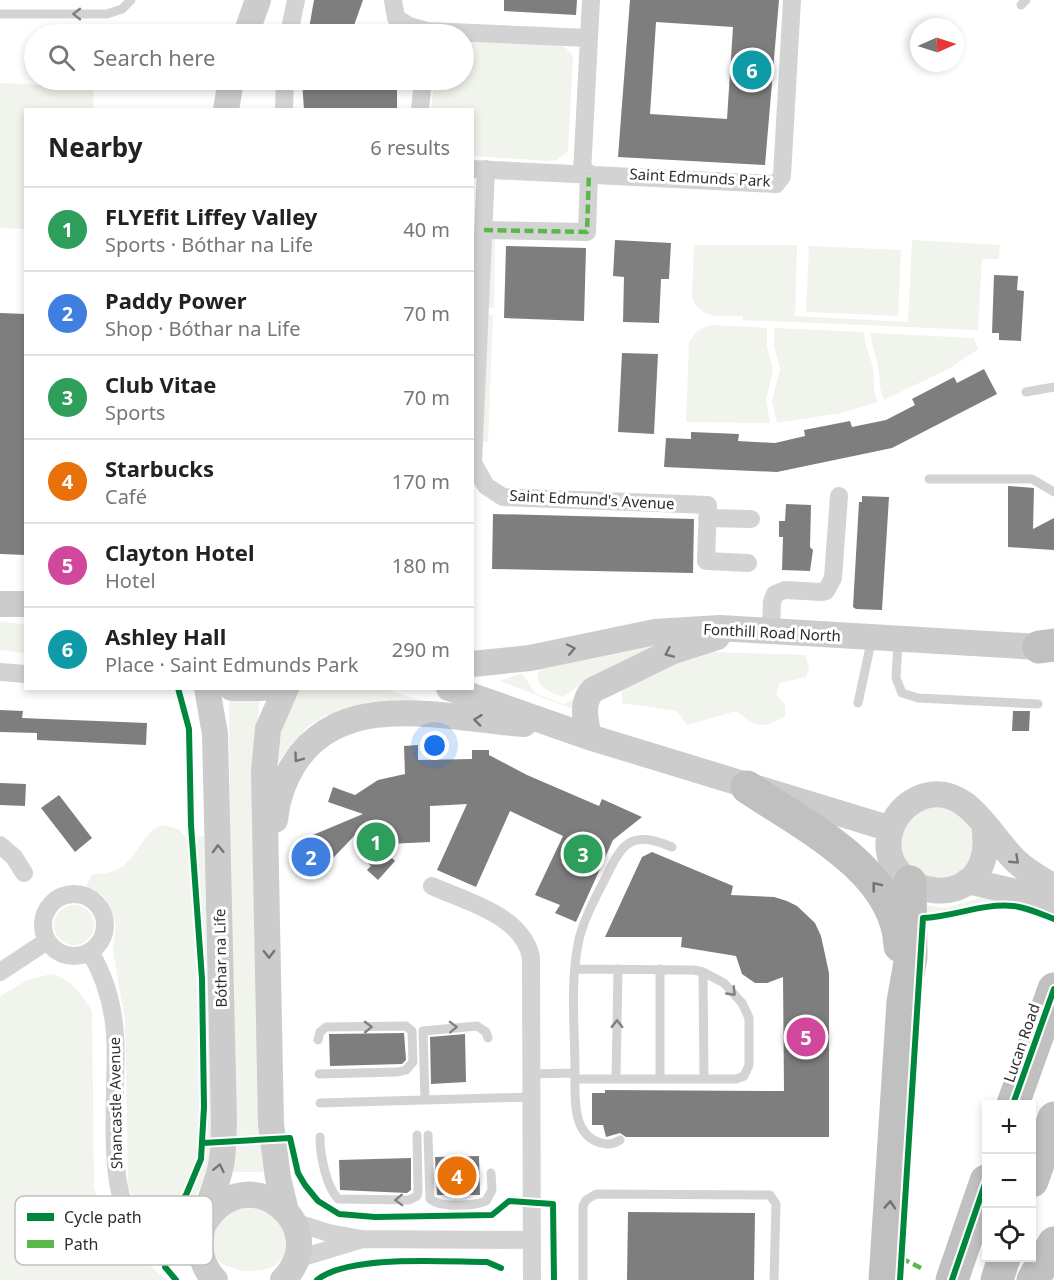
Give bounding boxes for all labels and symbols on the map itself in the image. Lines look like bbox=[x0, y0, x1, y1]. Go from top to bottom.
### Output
one-way arrow bbox=[73, 8, 82, 20]
north arrow bbox=[910, 18, 964, 72]
pin: 6 bbox=[732, 48, 771, 92]
street label: Saint Edmunds Park bbox=[629, 163, 771, 191]
street label: Saint Edmund's Avenue bbox=[509, 485, 675, 513]
street label: Fonthill Road North bbox=[703, 618, 841, 646]
one-way arrow bbox=[565, 643, 575, 656]
one-way arrow bbox=[665, 646, 676, 658]
one-way arrow bbox=[474, 714, 483, 727]
your location bbox=[420, 731, 449, 760]
one-way arrow bbox=[294, 751, 305, 762]
pin: 1 bbox=[356, 820, 395, 864]
pin: 3 bbox=[564, 832, 602, 876]
pin: 2 bbox=[292, 834, 330, 880]
one-way arrow bbox=[212, 844, 225, 853]
one-way arrow bbox=[1009, 853, 1019, 864]
one-way arrow bbox=[872, 882, 883, 893]
street label: Bóthar na Life bbox=[209, 908, 231, 1008]
one-way arrow bbox=[263, 949, 275, 958]
one-way arrow bbox=[724, 984, 735, 995]
street label: Lucan Road bbox=[998, 1001, 1044, 1085]
pin: 5 bbox=[786, 1014, 826, 1060]
one-way arrow bbox=[611, 1019, 623, 1028]
one-way arrow bbox=[363, 1021, 372, 1033]
one-way arrow bbox=[449, 1021, 458, 1034]
street label: Shancastle Avenue bbox=[104, 1037, 126, 1169]
pin: 4 bbox=[438, 1154, 476, 1198]
one-way arrow bbox=[212, 1164, 225, 1174]
one-way arrow bbox=[395, 1193, 404, 1206]
legend bbox=[15, 1196, 213, 1265]
one-way arrow bbox=[884, 1200, 897, 1209]
text: Cycle path bbox=[64, 1206, 142, 1228]
text: Path bbox=[64, 1233, 98, 1255]

